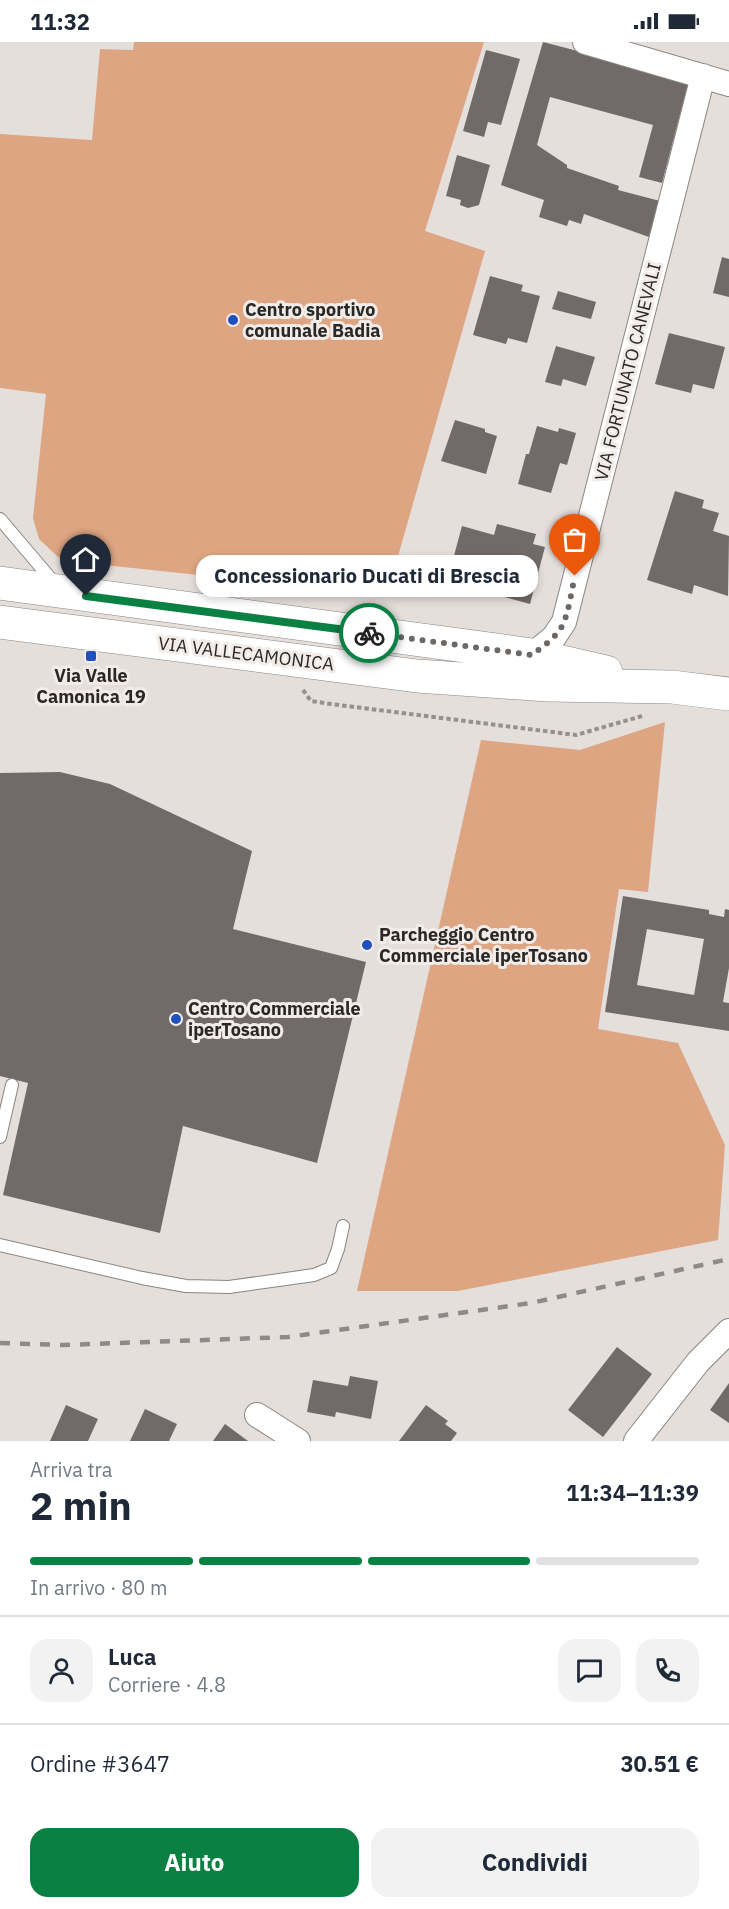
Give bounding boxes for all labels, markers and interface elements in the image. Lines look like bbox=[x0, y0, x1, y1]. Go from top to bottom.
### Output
text: 11:32 bbox=[30, 7, 90, 36]
street label: VIA FORTUNATO CANEVALI bbox=[589, 261, 666, 483]
place label: Centro sportivo comunale Badia bbox=[245, 298, 381, 342]
marker: Centro sportivo comunale Badia bbox=[226, 313, 240, 327]
pin bbox=[549, 514, 600, 576]
icon: bag bbox=[558, 523, 591, 556]
pin bbox=[60, 534, 111, 596]
icon: home bbox=[69, 543, 102, 576]
callout: Concessionario Ducati di Brescia bbox=[197, 555, 539, 597]
text: Concessionario Ducati di Brescia bbox=[214, 562, 520, 589]
courier bbox=[339, 603, 399, 663]
icon: bike bbox=[353, 617, 386, 650]
street label: VIA VALLECAMONICA bbox=[157, 631, 336, 676]
marker: Via Valle Camonica 19 bbox=[84, 649, 98, 663]
place label: Via Valle Camonica 19 bbox=[36, 664, 146, 708]
place label: Parcheggio Centro Commerciale iperTosano bbox=[379, 923, 588, 967]
marker: Parcheggio Centro Commerciale iperTosano bbox=[360, 938, 374, 952]
place label: Centro Commerciale iperTosano bbox=[188, 997, 361, 1041]
marker: Centro Commerciale iperTosano bbox=[169, 1012, 183, 1026]
text: Arriva tra bbox=[30, 1456, 113, 1483]
text: 11:34–11:39 bbox=[566, 1478, 699, 1507]
text: 2 min bbox=[30, 1480, 132, 1531]
text: In arrivo · 80 m bbox=[30, 1574, 167, 1601]
button: person bbox=[30, 1639, 93, 1702]
button: chat bbox=[558, 1639, 621, 1702]
button: phone bbox=[636, 1639, 699, 1702]
text: Luca bbox=[108, 1642, 157, 1671]
text: Corriere · 4.8 bbox=[108, 1671, 226, 1698]
text: Ordine #3647 bbox=[30, 1749, 170, 1778]
text: 30.51 € bbox=[620, 1749, 699, 1778]
button: Aiuto bbox=[30, 1828, 359, 1897]
button: Condividi bbox=[371, 1828, 699, 1897]

